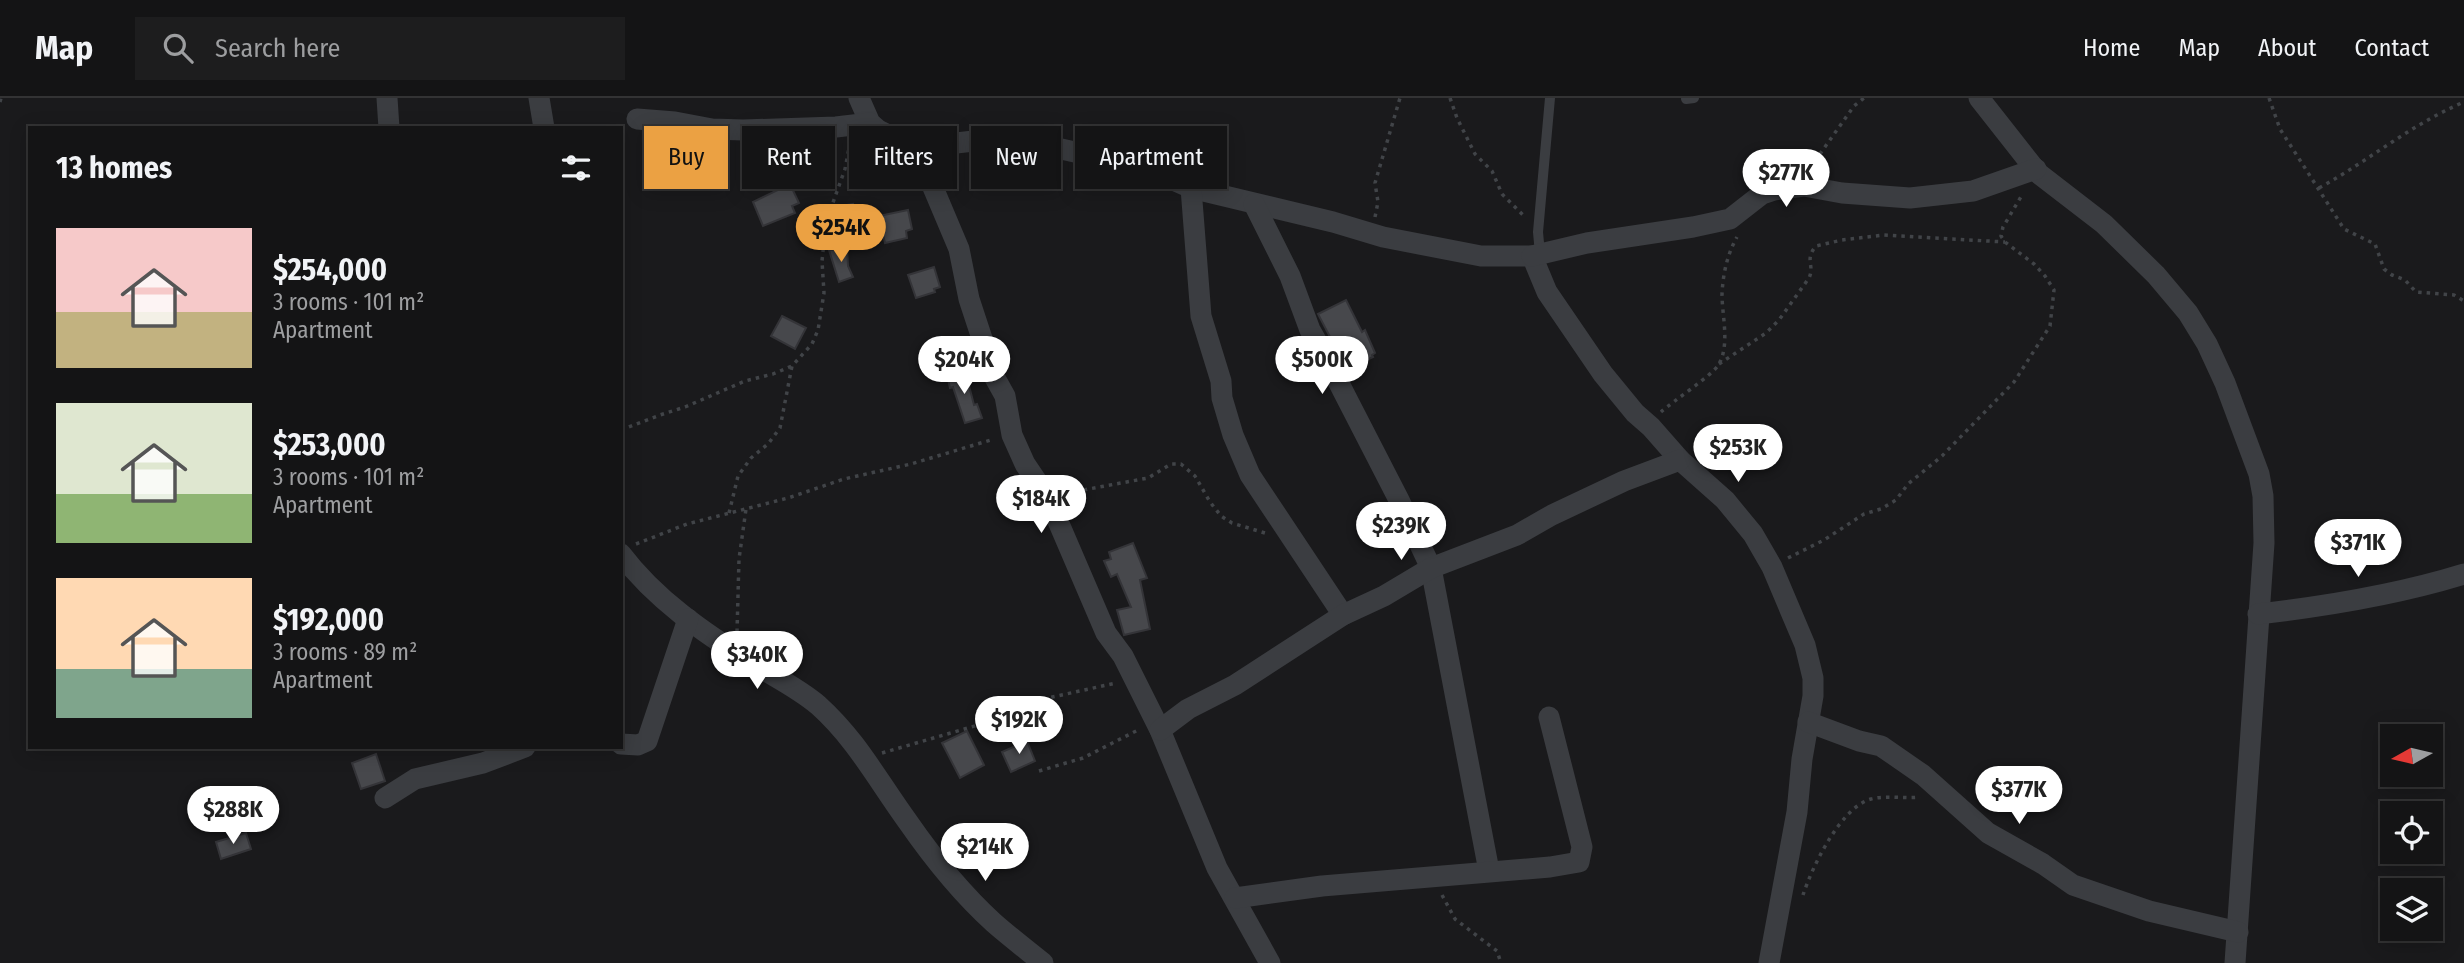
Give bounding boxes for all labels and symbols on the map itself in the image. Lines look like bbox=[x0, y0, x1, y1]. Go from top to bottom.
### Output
pin: $277K bbox=[1737, 150, 1835, 209]
pin: $254K bbox=[792, 204, 890, 264]
pin: $204K bbox=[915, 336, 1013, 396]
pin: $500K bbox=[1273, 336, 1371, 396]
pin: $253K bbox=[1689, 424, 1787, 484]
pin: $184K bbox=[992, 476, 1090, 535]
pin: $239K bbox=[1352, 503, 1450, 562]
pin: $371K bbox=[2309, 519, 2407, 579]
pin: $340K bbox=[708, 632, 806, 691]
pin: $192K bbox=[970, 696, 1068, 756]
north arrow bbox=[2380, 724, 2443, 788]
pin: $377K bbox=[1970, 766, 2068, 826]
pin: $288K bbox=[184, 786, 282, 846]
pin: $214K bbox=[936, 824, 1034, 883]

